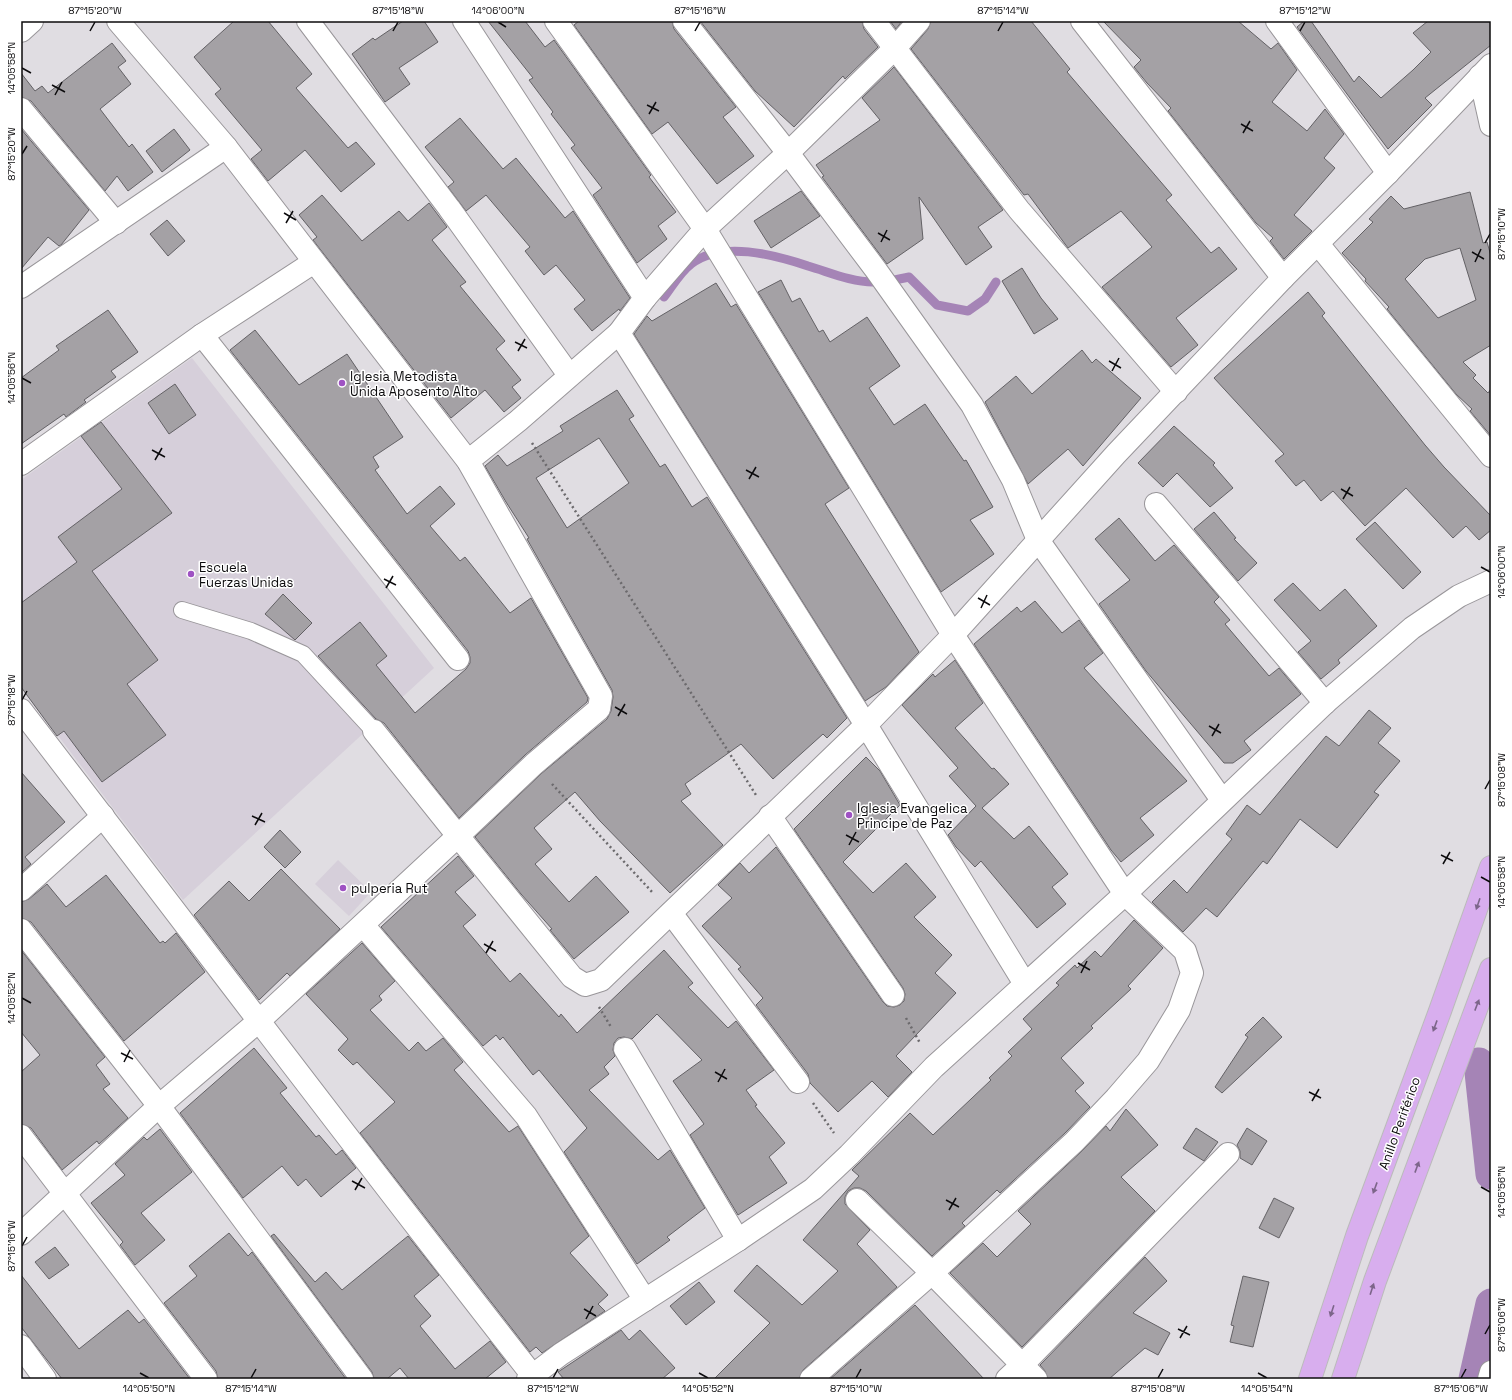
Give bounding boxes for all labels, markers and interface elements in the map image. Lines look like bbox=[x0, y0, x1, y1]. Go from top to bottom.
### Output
text: 87°15'20"W bbox=[68, 4, 122, 17]
text: 87°15'18"W bbox=[372, 4, 424, 17]
text: 14°06'00"N bbox=[472, 4, 525, 17]
text: 87°15'16"W bbox=[674, 4, 726, 17]
text: 87°15'14"W bbox=[977, 4, 1029, 17]
text: 87°15'12"W bbox=[1279, 4, 1331, 17]
text: 14°05'58"N bbox=[5, 42, 18, 94]
text: 87°15'20"W bbox=[5, 127, 18, 181]
text: 87°15'10"W bbox=[1495, 208, 1508, 260]
text: 14°05'56"N bbox=[5, 352, 18, 404]
place label: Iglesia Metodista Unida Aposento Alto bbox=[350, 368, 478, 400]
marker: Iglesia Metodista Unida Aposento Alto bbox=[337, 378, 347, 388]
text: 14°06'00"N bbox=[1495, 546, 1508, 599]
place label: Escuela Fuerzas Unidas bbox=[199, 559, 294, 591]
marker: Escuela Fuerzas Unidas bbox=[186, 569, 196, 579]
text: 87°15'18"W bbox=[5, 674, 18, 726]
text: 87°15'08"W bbox=[1495, 753, 1508, 807]
place label: Iglesia Evangelica Principe de Paz bbox=[857, 800, 968, 832]
marker: Iglesia Evangelica Principe de Paz bbox=[844, 810, 854, 820]
text: 14°05'58"N bbox=[1495, 856, 1508, 908]
place label: pulperia Rut bbox=[351, 880, 428, 897]
marker: pulperia Rut bbox=[338, 883, 348, 893]
one-way arrow bbox=[1475, 898, 1481, 910]
text: 14°05'52"N bbox=[5, 972, 18, 1024]
one-way arrow bbox=[1475, 999, 1481, 1011]
one-way arrow bbox=[1431, 1021, 1437, 1033]
street label: Anillo Periférico bbox=[1375, 1074, 1424, 1172]
one-way arrow bbox=[1414, 1160, 1420, 1172]
text: 14°05'56"N bbox=[1495, 1166, 1508, 1218]
one-way arrow bbox=[1371, 1182, 1377, 1194]
text: 87°15'16"W bbox=[5, 1220, 18, 1272]
one-way arrow bbox=[1369, 1282, 1375, 1294]
text: 87°15'06"W bbox=[1495, 1298, 1508, 1352]
one-way arrow bbox=[1329, 1305, 1335, 1317]
text: 14°05'50"N bbox=[123, 1382, 175, 1395]
text: 87°15'14"W bbox=[225, 1382, 277, 1395]
text: 87°15'12"W bbox=[527, 1382, 579, 1395]
text: 14°05'52"N bbox=[682, 1382, 734, 1395]
text: 87°15'10"W bbox=[830, 1382, 882, 1395]
text: 87°15'08"W bbox=[1131, 1382, 1185, 1395]
text: 14°05'54"N bbox=[1241, 1382, 1293, 1395]
text: 87°15'06"W bbox=[1434, 1382, 1488, 1395]

